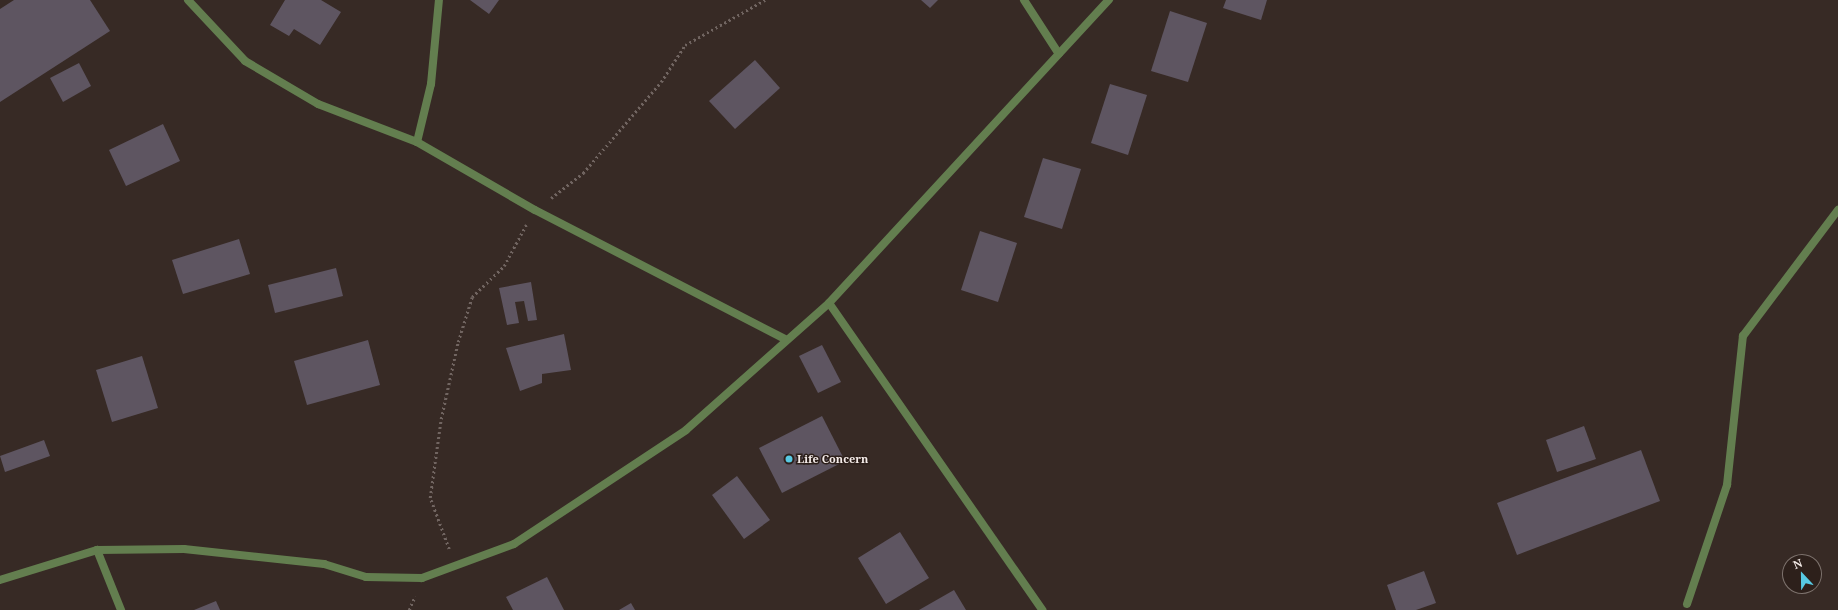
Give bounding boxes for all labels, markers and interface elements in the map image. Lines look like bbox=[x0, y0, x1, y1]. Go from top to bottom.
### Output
place label: Life Concern bbox=[797, 452, 868, 466]
marker: Life Concern bbox=[784, 454, 794, 464]
north arrow bbox=[1782, 554, 1822, 594]
text: N bbox=[1791, 555, 1805, 572]

